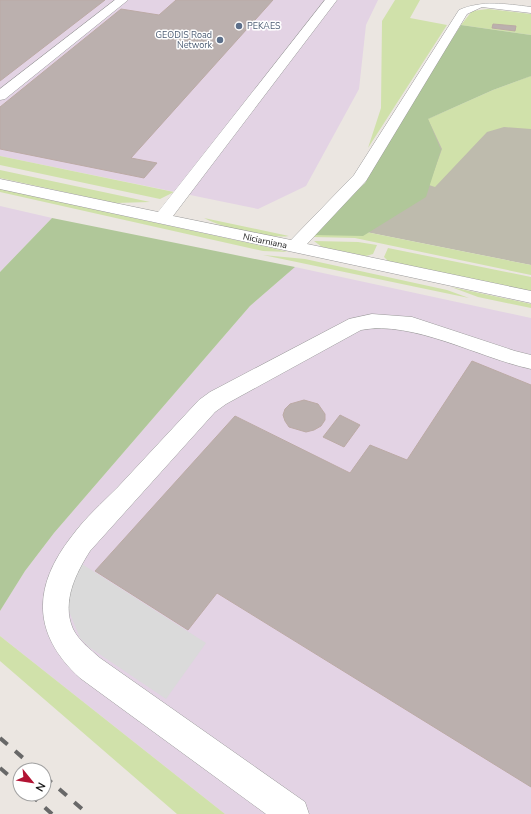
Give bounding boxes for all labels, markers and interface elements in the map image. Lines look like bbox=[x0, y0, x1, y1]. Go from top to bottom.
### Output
place label: PEKAES bbox=[247, 20, 281, 32]
marker: PEKAES bbox=[234, 21, 244, 31]
place label: GEODIS Road Network bbox=[156, 29, 212, 51]
marker: GEODIS Road Network bbox=[215, 35, 225, 45]
street label: Niciarniana bbox=[242, 230, 288, 252]
north arrow bbox=[12, 762, 52, 802]
text: N bbox=[32, 779, 49, 794]

